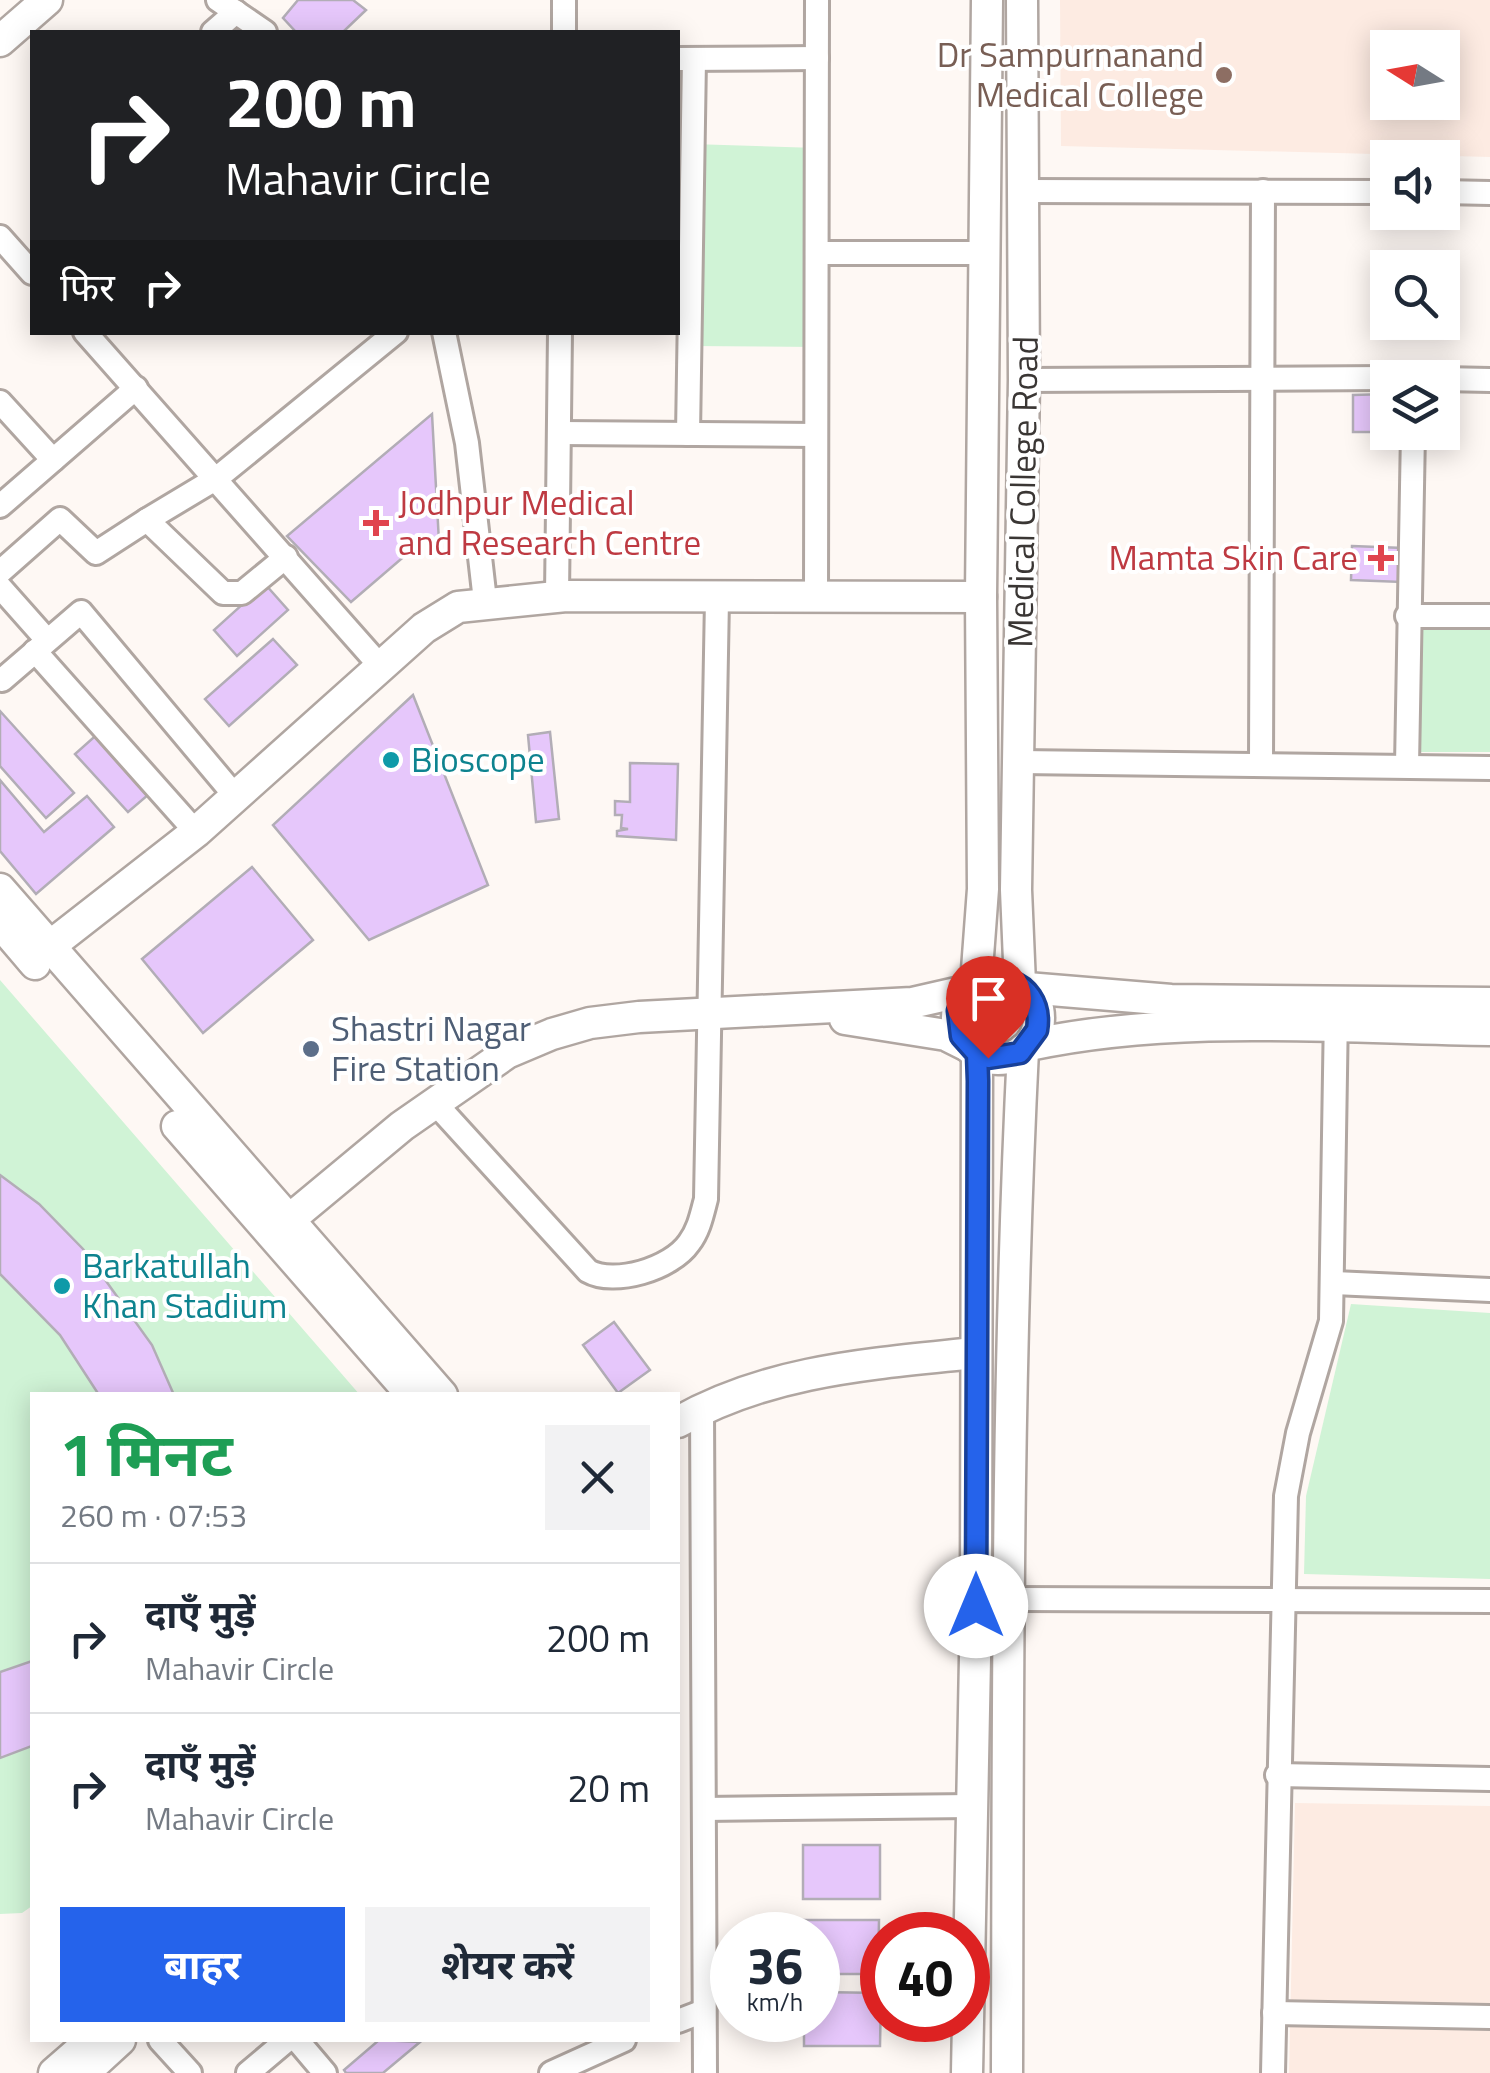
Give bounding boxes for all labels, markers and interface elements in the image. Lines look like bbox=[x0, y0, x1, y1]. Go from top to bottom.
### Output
place label: Dr Sampurnanand Medical College bbox=[937, 27, 1204, 121]
north arrow bbox=[1370, 30, 1460, 120]
map controls bbox=[1370, 30, 1460, 450]
text: 200 m bbox=[225, 48, 417, 154]
marker: Dr Sampurnanand Medical College bbox=[1213, 64, 1235, 86]
icon: right bbox=[60, 70, 190, 200]
button: sound bbox=[1370, 140, 1460, 230]
text: Mahavir Circle bbox=[225, 144, 491, 212]
button: search bbox=[1370, 250, 1460, 340]
text: फिर bbox=[60, 258, 115, 316]
icon: right bbox=[135, 260, 190, 315]
street label: Medical College Road bbox=[992, 336, 1052, 648]
button: layers bbox=[1370, 360, 1460, 450]
place label: Jodhpur Medical and Research Centre bbox=[398, 475, 701, 569]
marker: Jodhpur Medical and Research Centre bbox=[363, 510, 389, 536]
place label: Mamta Skin Care bbox=[1108, 530, 1358, 584]
marker: Mamta Skin Care bbox=[1368, 545, 1394, 571]
place label: Bioscope bbox=[411, 732, 545, 786]
marker: Bioscope bbox=[380, 749, 402, 771]
pin bbox=[946, 956, 1031, 1059]
icon: arrive bbox=[961, 971, 1016, 1026]
place label: Shastri Nagar Fire Station bbox=[331, 1001, 531, 1095]
marker: Shastri Nagar Fire Station bbox=[300, 1038, 322, 1060]
place label: Barkatullah Khan Stadium bbox=[82, 1238, 287, 1332]
marker: Barkatullah Khan Stadium bbox=[51, 1275, 73, 1297]
text: 1 मिनट bbox=[60, 1408, 233, 1499]
button: close bbox=[545, 1425, 650, 1530]
text: 260 m · 07:53 bbox=[60, 1491, 247, 1539]
position arrow bbox=[924, 1554, 1028, 1658]
text: दाएँ मुड़ें bbox=[145, 1585, 255, 1643]
text: 200 m bbox=[546, 1609, 650, 1667]
icon: right bbox=[60, 1611, 115, 1666]
text: Mahavir Circle bbox=[145, 1644, 334, 1692]
text: दाएँ मुड़ें bbox=[145, 1735, 255, 1793]
text: 20 m bbox=[567, 1759, 650, 1817]
icon: right bbox=[60, 1761, 115, 1816]
text: Mahavir Circle bbox=[145, 1794, 334, 1842]
button: बाहर bbox=[60, 1907, 345, 2022]
button: शेयर करें bbox=[365, 1907, 650, 2022]
speed limit sign: 40 bbox=[860, 1912, 990, 2042]
text: 36 bbox=[747, 1927, 803, 2003]
text: km/h bbox=[747, 1983, 803, 2021]

